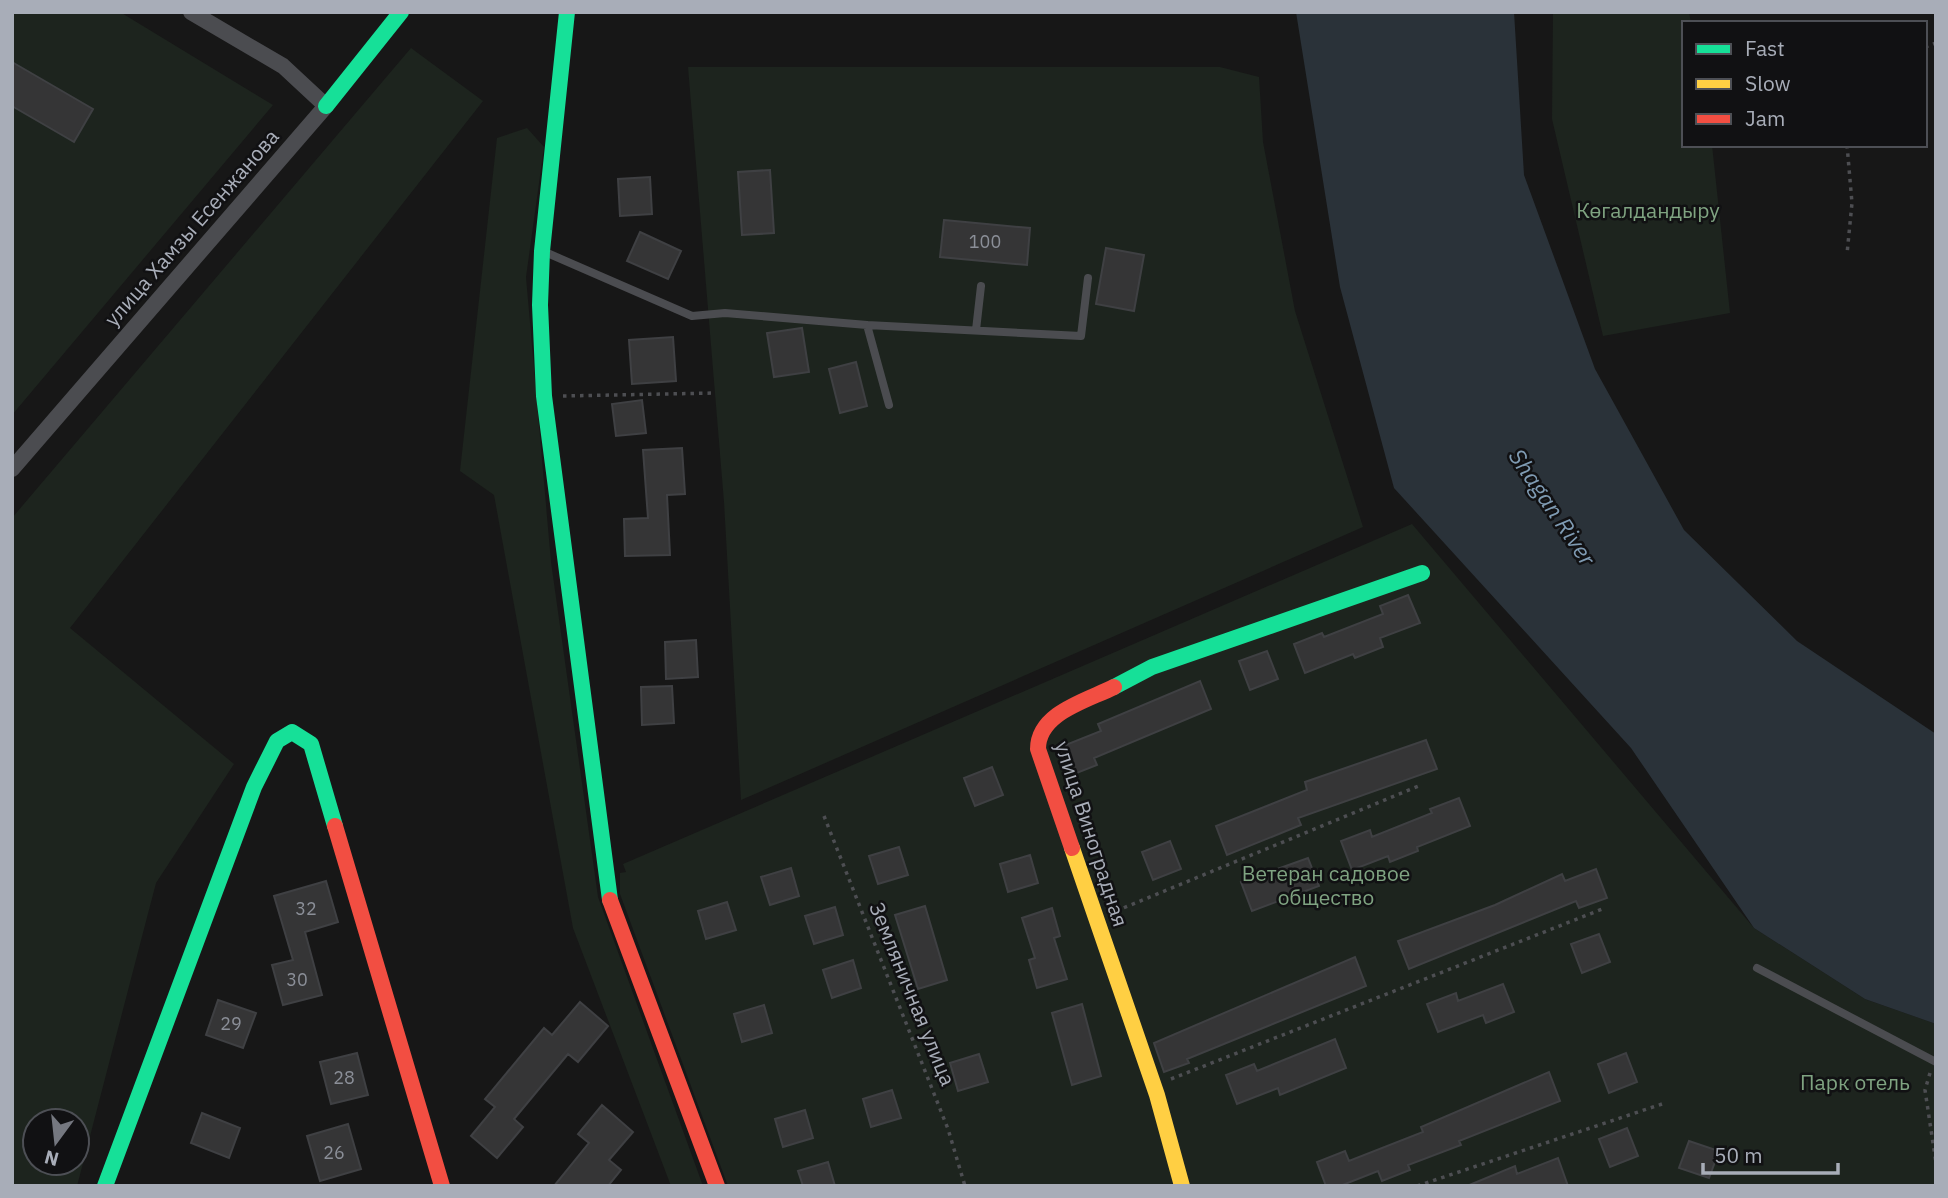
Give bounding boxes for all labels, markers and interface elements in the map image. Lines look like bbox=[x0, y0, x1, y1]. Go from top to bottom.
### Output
legend bbox=[1682, 21, 1927, 147]
text: Fast bbox=[1745, 34, 1785, 62]
text: Slow bbox=[1745, 69, 1791, 97]
text: Jam bbox=[1745, 104, 1785, 132]
street label: улица Хамзы Есенжанова bbox=[98, 123, 285, 332]
park label: Көгалдандыру bbox=[1576, 196, 1720, 224]
house number: 100 bbox=[969, 230, 1001, 253]
water label: Shagan River bbox=[1503, 442, 1603, 571]
street label: улица Виноградная bbox=[1049, 737, 1135, 930]
park label: Ветеран садовое общество bbox=[1242, 859, 1410, 911]
house number: 32 bbox=[295, 897, 317, 920]
street label: Земляничная улица bbox=[863, 898, 963, 1090]
house number: 30 bbox=[286, 968, 308, 991]
house number: 29 bbox=[220, 1012, 242, 1035]
house number: 28 bbox=[333, 1066, 355, 1089]
park label: Парк отель bbox=[1800, 1068, 1910, 1096]
north arrow bbox=[21, 1107, 91, 1177]
scale bar bbox=[1703, 1132, 1838, 1176]
house number: 26 bbox=[323, 1141, 345, 1164]
text: 50 m bbox=[1714, 1141, 1763, 1169]
text: N bbox=[42, 1145, 61, 1172]

